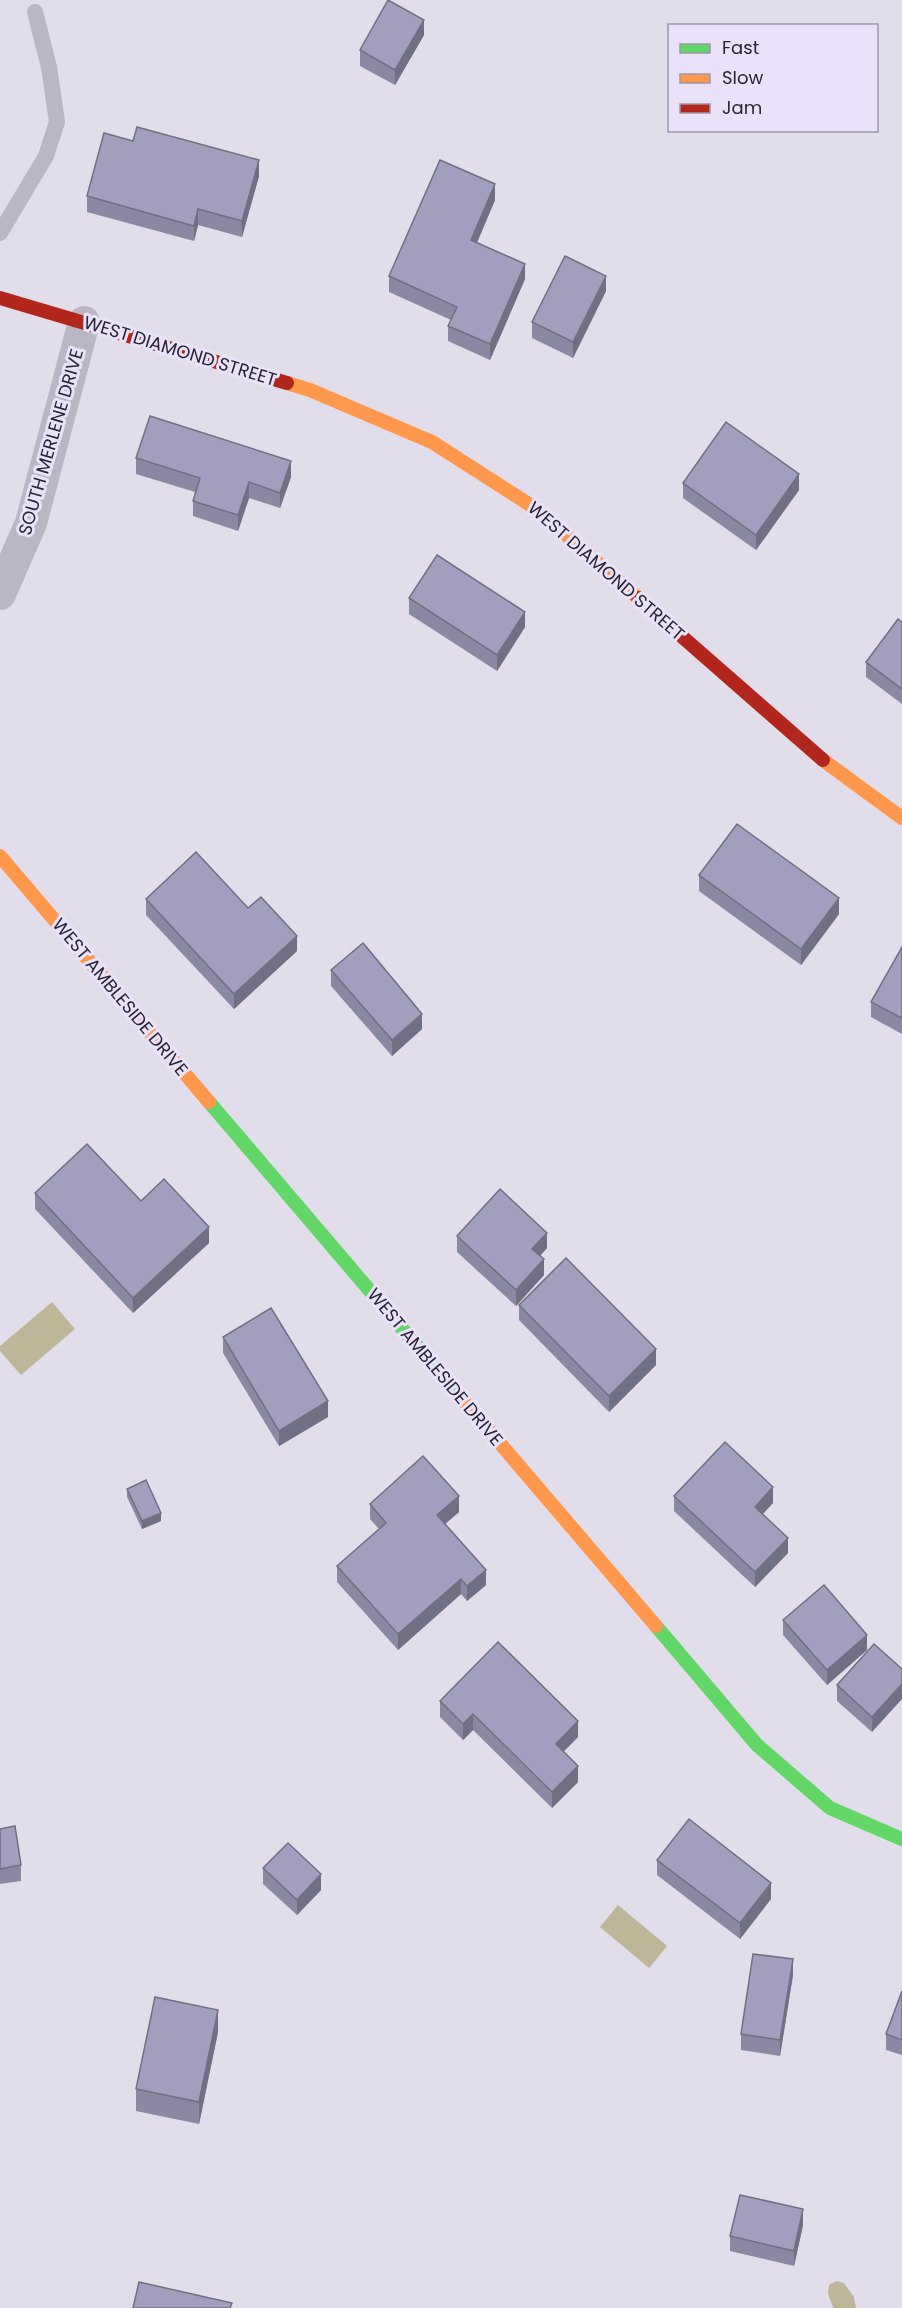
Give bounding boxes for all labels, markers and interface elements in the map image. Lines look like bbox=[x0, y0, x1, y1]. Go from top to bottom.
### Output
legend bbox=[668, 24, 878, 132]
text: Fast bbox=[722, 35, 759, 60]
text: Slow bbox=[722, 65, 764, 90]
text: Jam bbox=[722, 95, 762, 120]
street label: WEST DIAMOND STREET bbox=[81, 309, 280, 392]
street label: SOUTH MERLENE DRIVE bbox=[12, 346, 89, 538]
street label: WEST DIAMOND STREET bbox=[522, 495, 690, 646]
street label: WEST AMBLESIDE DRIVE bbox=[47, 912, 194, 1081]
street label: WEST AMBLESIDE DRIVE bbox=[362, 1282, 509, 1451]

